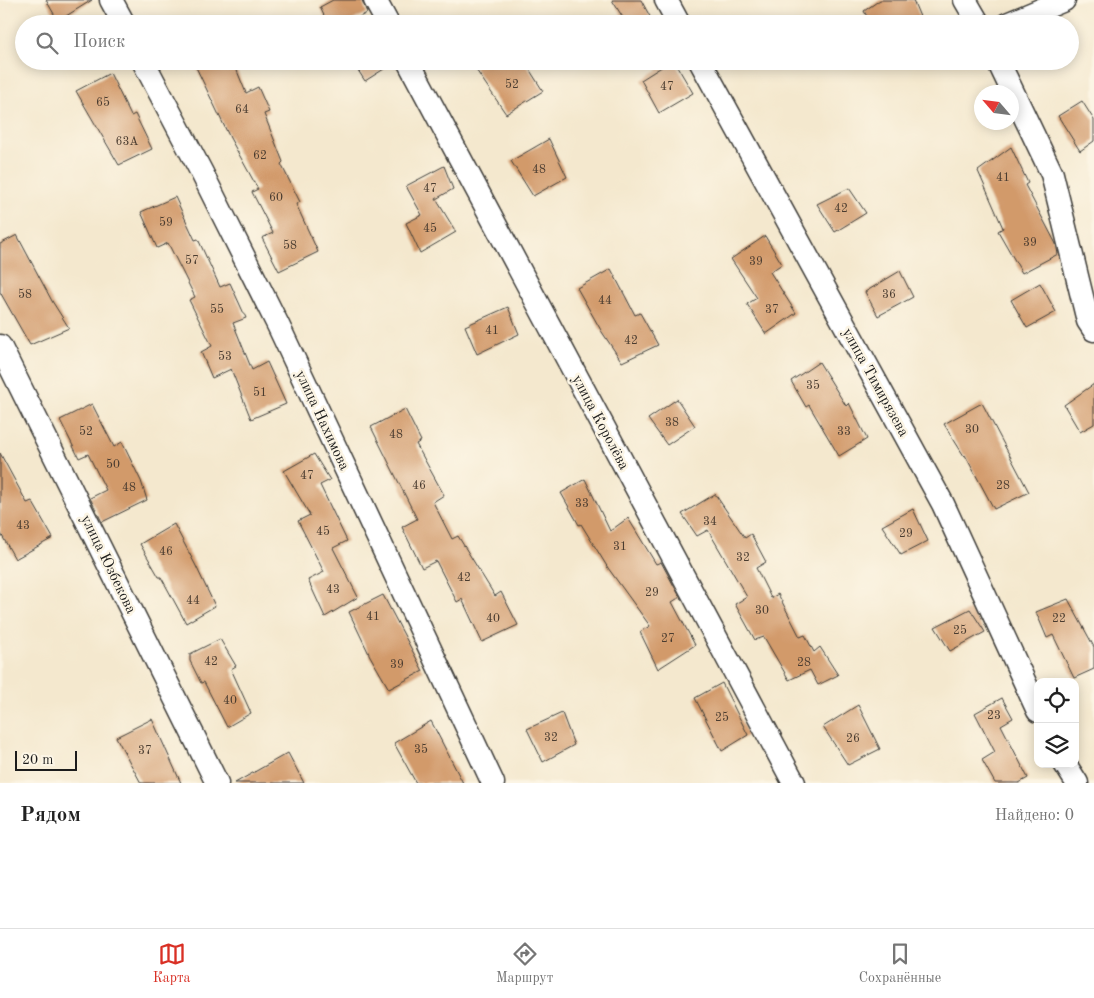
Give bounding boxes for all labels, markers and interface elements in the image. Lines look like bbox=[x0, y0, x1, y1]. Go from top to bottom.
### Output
search box bbox=[15, 15, 1079, 70]
icon: search bbox=[33, 29, 61, 57]
text: Поиск bbox=[73, 33, 125, 52]
house number: 52 bbox=[505, 78, 519, 91]
house number: 47 bbox=[660, 81, 674, 93]
north arrow bbox=[974, 85, 1019, 130]
house number: 65 bbox=[96, 96, 110, 109]
house number: 64 bbox=[235, 104, 249, 116]
house number: 63А bbox=[115, 136, 139, 148]
house number: 62 bbox=[253, 150, 267, 162]
house number: 48 bbox=[532, 164, 546, 176]
house number: 41 bbox=[996, 172, 1010, 184]
house number: 47 bbox=[423, 183, 437, 195]
house number: 60 bbox=[269, 192, 283, 204]
house number: 42 bbox=[834, 203, 848, 215]
house number: 59 bbox=[159, 216, 173, 229]
house number: 45 bbox=[423, 222, 437, 235]
house number: 39 bbox=[1023, 237, 1037, 249]
house number: 58 bbox=[283, 239, 297, 252]
house number: 57 bbox=[185, 254, 199, 267]
house number: 39 bbox=[749, 256, 763, 268]
house number: 58 bbox=[18, 288, 32, 301]
house number: 36 bbox=[882, 289, 896, 301]
house number: 44 bbox=[598, 295, 612, 307]
house number: 55 bbox=[210, 303, 224, 316]
house number: 37 bbox=[765, 304, 779, 316]
house number: 41 bbox=[485, 325, 499, 337]
street label: улица Тимирязева bbox=[839, 326, 911, 440]
house number: 42 bbox=[624, 335, 638, 347]
house number: 53 bbox=[218, 350, 232, 363]
street label: улица Нахимова bbox=[292, 368, 352, 473]
street label: улица Королёва bbox=[568, 373, 631, 473]
house number: 35 bbox=[806, 379, 820, 392]
house number: 51 bbox=[253, 386, 267, 399]
house number: 38 bbox=[665, 417, 679, 429]
house number: 30 bbox=[965, 424, 979, 436]
house number: 52 bbox=[79, 425, 93, 438]
house number: 33 bbox=[837, 426, 851, 438]
house number: 48 bbox=[389, 429, 403, 441]
house number: 50 bbox=[106, 458, 120, 471]
house number: 47 bbox=[300, 470, 314, 482]
house number: 46 bbox=[412, 480, 426, 492]
house number: 28 bbox=[996, 480, 1010, 492]
house number: 48 bbox=[122, 482, 136, 494]
house number: 33 bbox=[575, 498, 589, 510]
street label: улица Юзбекова bbox=[77, 513, 138, 617]
house number: 34 bbox=[703, 516, 717, 528]
house number: 43 bbox=[16, 520, 30, 532]
house number: 45 bbox=[316, 525, 330, 538]
house number: 29 bbox=[899, 528, 913, 540]
house number: 31 bbox=[613, 541, 627, 553]
house number: 46 bbox=[159, 546, 173, 558]
house number: 32 bbox=[736, 552, 750, 564]
house number: 42 bbox=[457, 572, 471, 584]
house number: 43 bbox=[326, 584, 340, 596]
house number: 29 bbox=[645, 587, 659, 599]
house number: 44 bbox=[186, 595, 200, 607]
house number: 30 bbox=[755, 605, 769, 617]
house number: 41 bbox=[366, 611, 380, 623]
house number: 40 bbox=[486, 613, 500, 625]
house number: 22 bbox=[1052, 613, 1066, 625]
house number: 25 bbox=[953, 624, 967, 637]
house number: 27 bbox=[661, 633, 675, 645]
house number: 42 bbox=[204, 656, 218, 668]
house number: 28 bbox=[797, 657, 811, 669]
house number: 39 bbox=[390, 659, 404, 671]
map controls bbox=[1034, 678, 1079, 768]
button: locate bbox=[1034, 678, 1079, 723]
house number: 40 bbox=[223, 695, 237, 707]
house number: 23 bbox=[987, 710, 1001, 722]
house number: 25 bbox=[715, 711, 729, 724]
button: layers bbox=[1034, 723, 1079, 768]
house number: 32 bbox=[544, 732, 558, 744]
house number: 26 bbox=[846, 733, 860, 745]
house number: 35 bbox=[414, 743, 428, 756]
house number: 37 bbox=[138, 745, 152, 757]
scale bar bbox=[15, 748, 78, 771]
text: 20 m bbox=[22, 753, 53, 767]
text: Рядом bbox=[20, 805, 81, 826]
text: Найдено: 0 bbox=[995, 808, 1074, 824]
tab: Карта bbox=[153, 940, 191, 987]
tab: Маршрут bbox=[496, 940, 553, 987]
tab: Сохранённые bbox=[859, 940, 941, 987]

